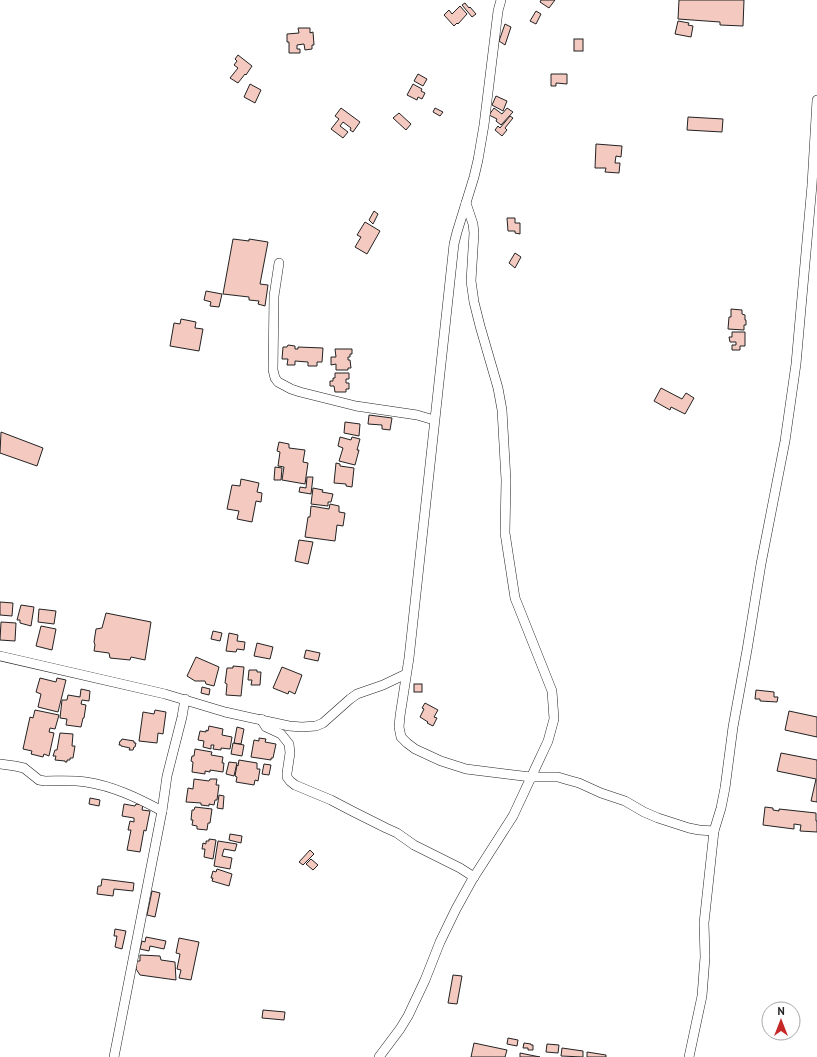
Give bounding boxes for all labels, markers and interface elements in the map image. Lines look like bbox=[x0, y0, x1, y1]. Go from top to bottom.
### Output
north arrow bbox=[761, 1001, 801, 1041]
text: N bbox=[777, 1004, 785, 1018]

